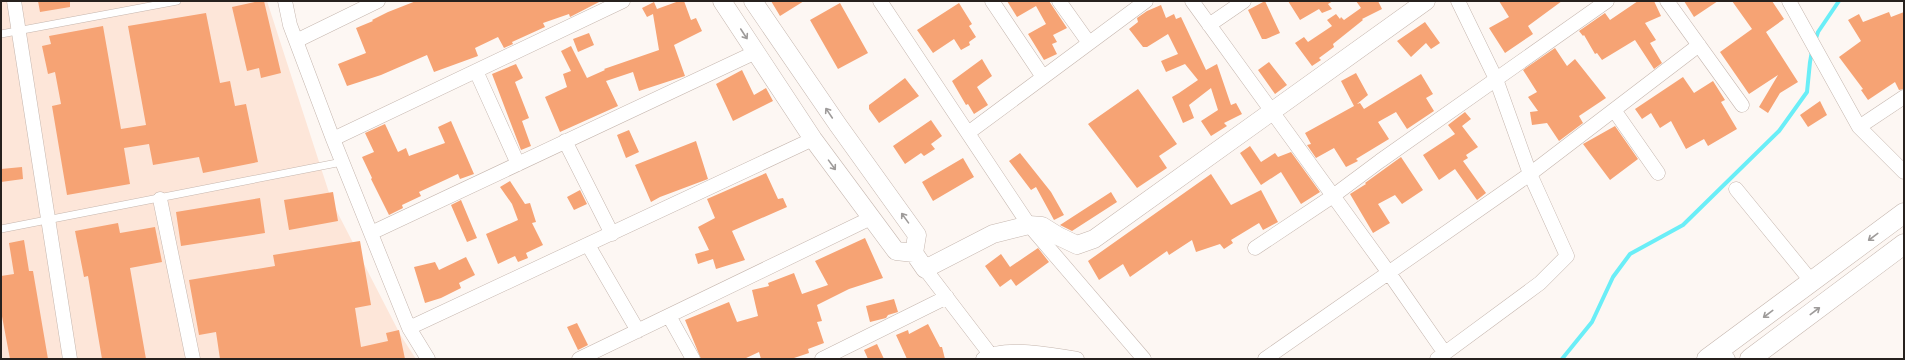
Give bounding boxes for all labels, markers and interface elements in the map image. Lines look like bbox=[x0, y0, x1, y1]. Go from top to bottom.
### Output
one-way arrow bbox=[740, 28, 748, 39]
one-way arrow bbox=[825, 107, 833, 118]
one-way arrow bbox=[827, 159, 836, 170]
one-way arrow bbox=[901, 213, 909, 224]
one-way arrow bbox=[1867, 232, 1878, 241]
one-way arrow bbox=[1809, 306, 1820, 315]
one-way arrow bbox=[1763, 310, 1774, 318]

